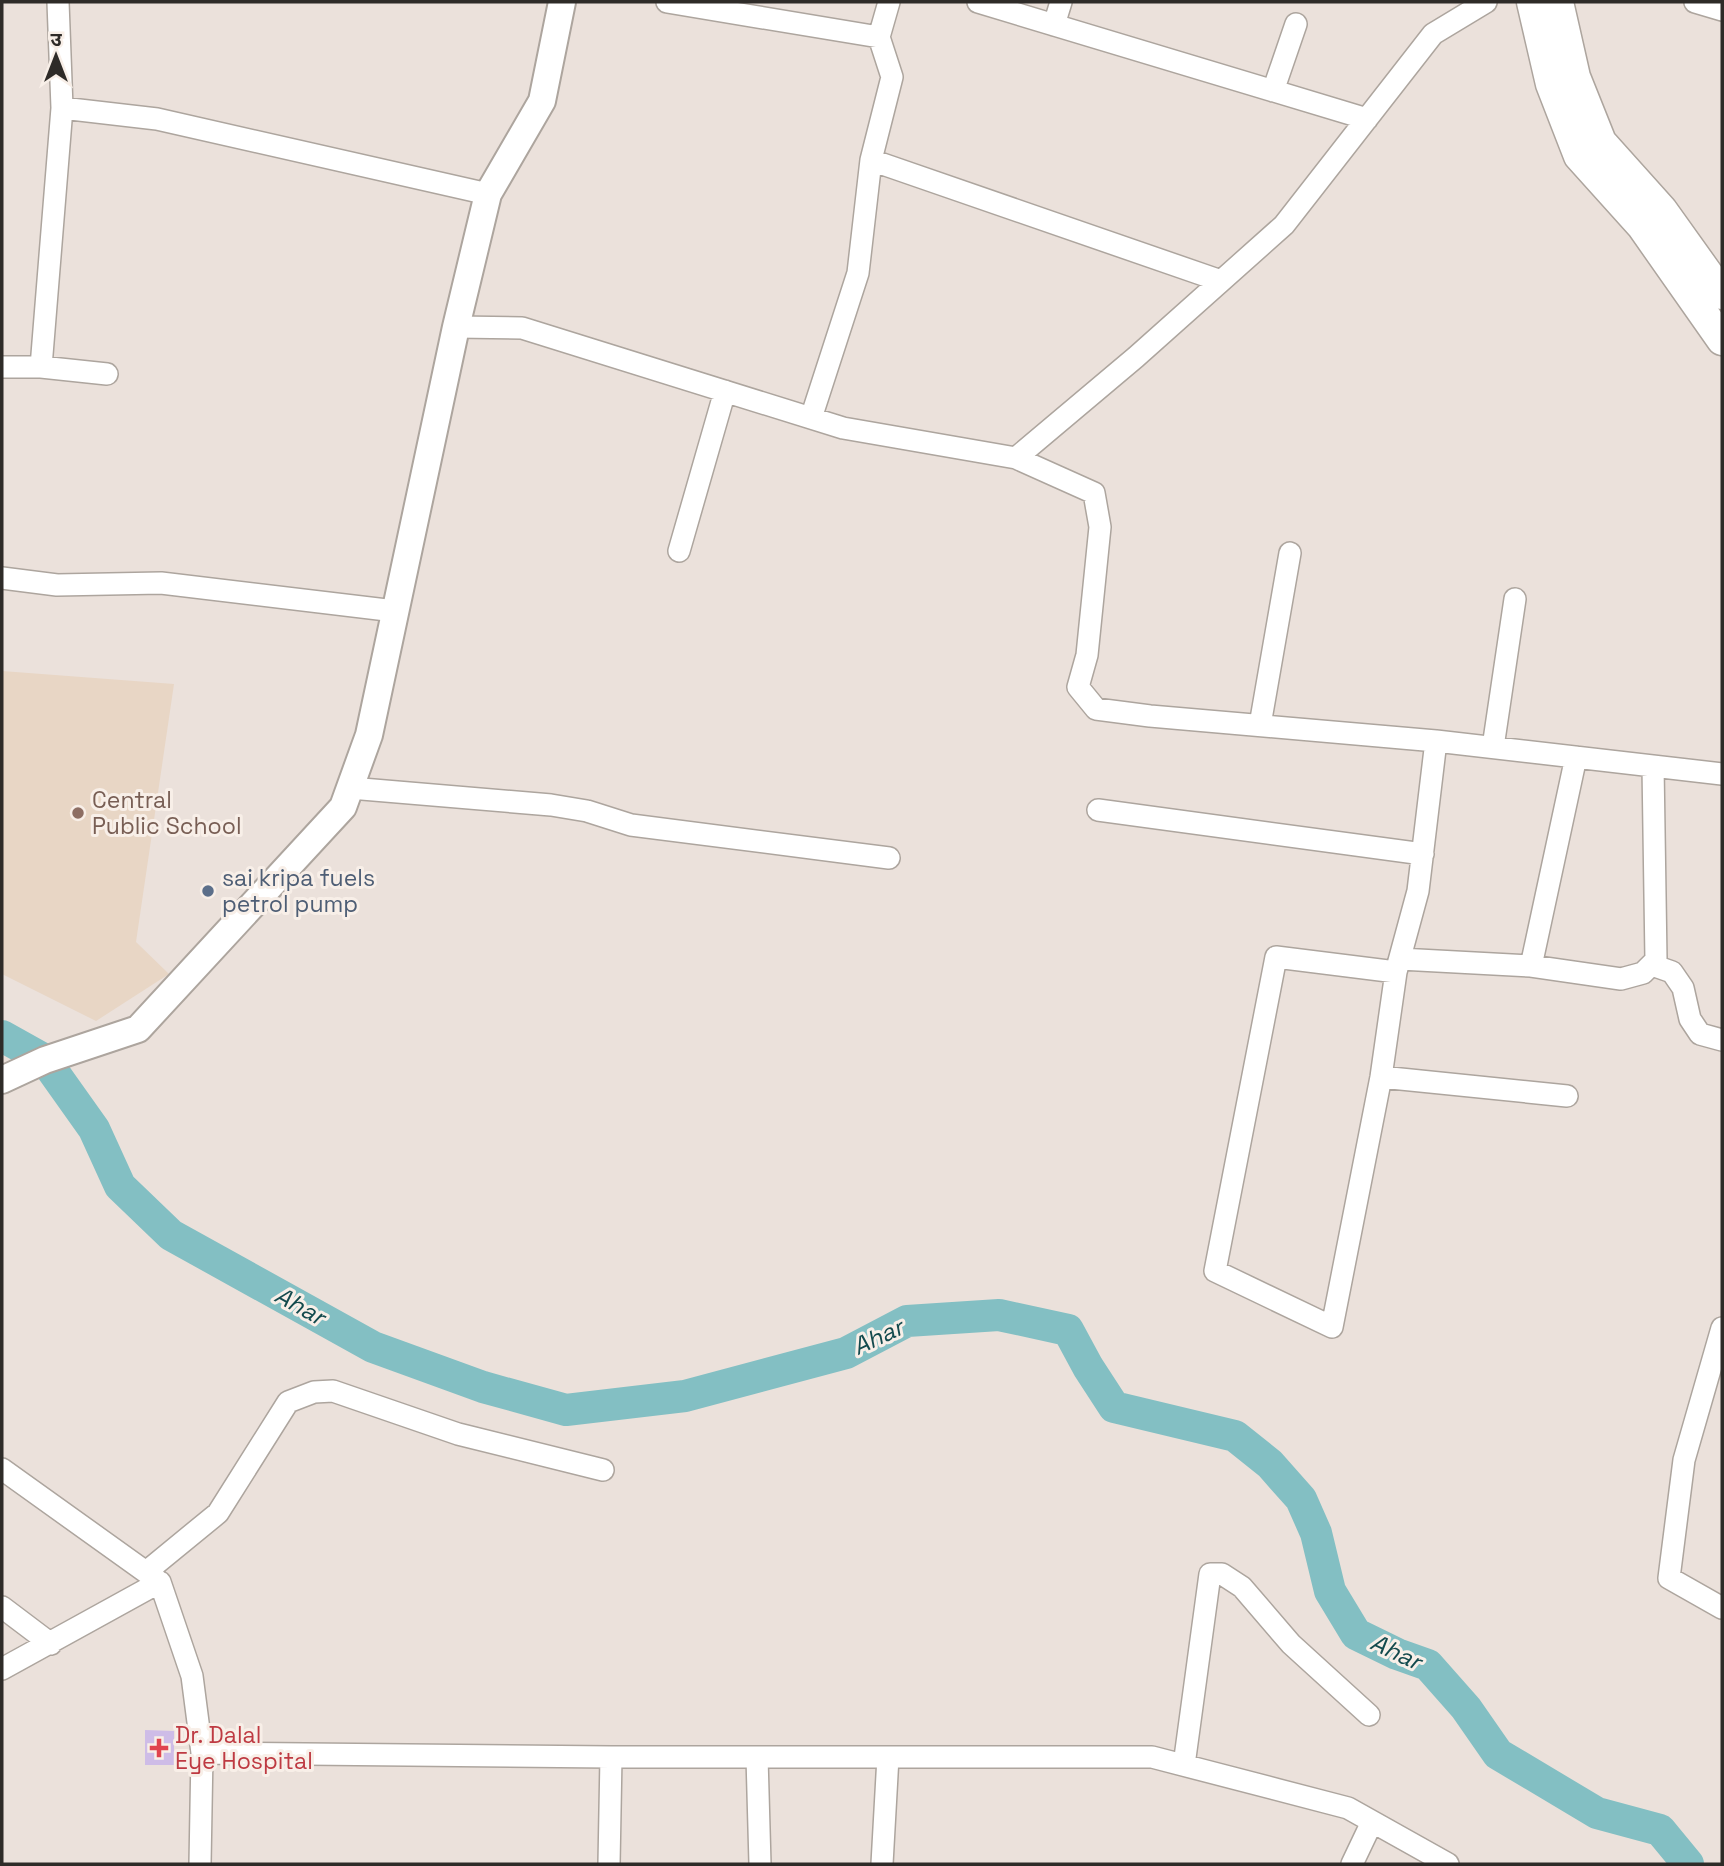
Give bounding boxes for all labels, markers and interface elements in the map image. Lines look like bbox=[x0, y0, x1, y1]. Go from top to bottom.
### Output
north arrow bbox=[21, 21, 91, 91]
text: उ bbox=[50, 27, 62, 52]
place label: Central Public School bbox=[92, 785, 242, 841]
marker: Central Public School bbox=[70, 805, 86, 821]
place label: sai kripa fuels petrol pump bbox=[222, 863, 375, 919]
marker: sai kripa fuels petrol pump bbox=[200, 883, 216, 899]
water label: Ahar bbox=[270, 1279, 333, 1333]
water label: Ahar bbox=[847, 1310, 911, 1362]
water label: Ahar bbox=[1366, 1626, 1429, 1678]
place label: Dr. Dalal Eye Hospital bbox=[175, 1720, 313, 1776]
marker: Dr. Dalal Eye Hospital bbox=[149, 1738, 169, 1758]

